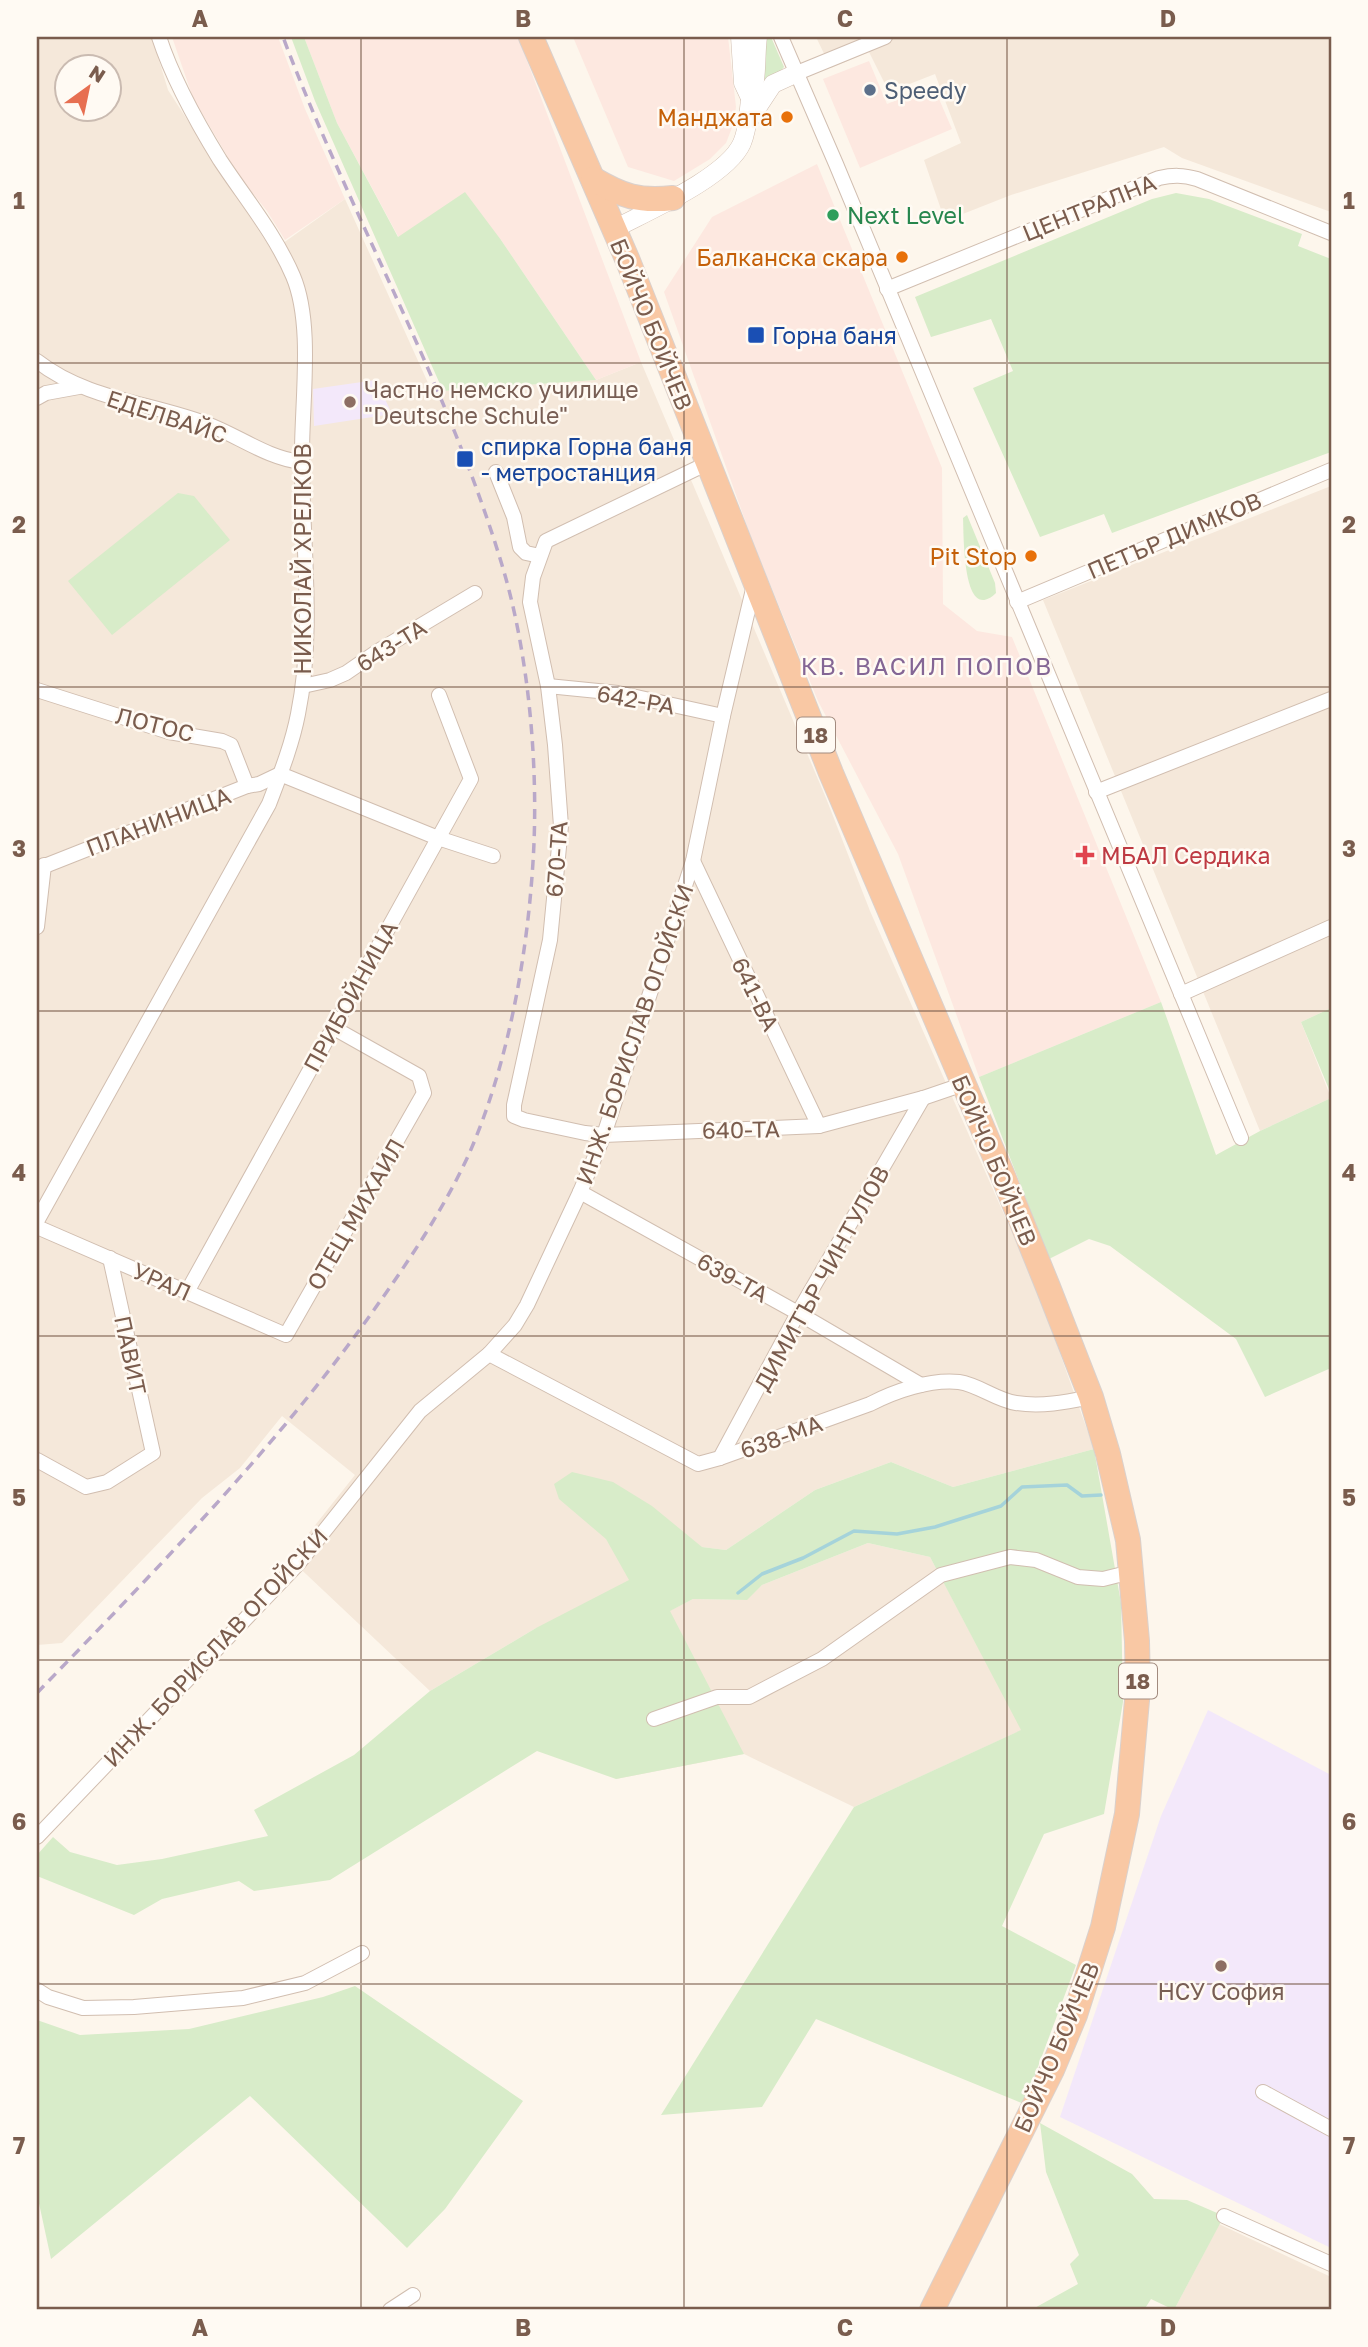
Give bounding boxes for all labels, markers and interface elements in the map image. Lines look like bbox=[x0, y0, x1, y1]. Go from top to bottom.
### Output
text: A bbox=[192, 4, 209, 32]
text: B bbox=[515, 4, 531, 32]
text: C bbox=[837, 4, 853, 32]
text: D bbox=[1160, 4, 1176, 32]
north arrow bbox=[52, 52, 122, 122]
text: N bbox=[85, 60, 110, 87]
place label: Speedy bbox=[884, 76, 967, 104]
marker: Speedy bbox=[862, 82, 878, 98]
place label: Манджата bbox=[657, 103, 773, 131]
marker: Манджата bbox=[779, 109, 795, 125]
street label: ЦЕНТРАЛНА bbox=[1018, 167, 1160, 247]
text: 1 bbox=[13, 186, 25, 214]
text: 1 bbox=[1343, 186, 1355, 214]
place label: Next Level bbox=[847, 201, 964, 229]
marker: Next Level bbox=[825, 207, 841, 223]
street label: БОЙЧО БОЙЧЕВ bbox=[605, 234, 699, 414]
place label: Балканска скара bbox=[696, 243, 888, 271]
marker: Балканска скара bbox=[894, 249, 910, 265]
place label: Горна баня bbox=[772, 321, 897, 349]
marker: Горна баня bbox=[746, 325, 766, 345]
place label: Частно немско училище "Deutsche Schule" bbox=[364, 375, 639, 429]
street label: ЕДЕЛВАЙС bbox=[103, 383, 231, 449]
marker: Частно немско училище "Deutsche Schule" bbox=[342, 394, 358, 410]
place label: спирка Горна баня - метростанция bbox=[481, 432, 692, 486]
street label: НИКОЛАЙ ХРЕЛКОВ bbox=[288, 443, 316, 675]
marker: спирка Горна баня - метростанция bbox=[455, 449, 475, 469]
street label: ПЕТЪР ДИМКОВ bbox=[1083, 486, 1265, 584]
text: 2 bbox=[12, 510, 26, 538]
text: 2 bbox=[1342, 510, 1356, 538]
place label: Pit Stop bbox=[929, 542, 1017, 570]
marker: Pit Stop bbox=[1023, 548, 1039, 564]
street label: 643-ТА bbox=[351, 613, 431, 677]
district label: КВ. ВАСИЛ ПОПОВ bbox=[801, 651, 1053, 680]
street label: 642-РА bbox=[595, 678, 677, 720]
street label: ЛОТОС bbox=[113, 701, 197, 747]
road number: 18 bbox=[797, 718, 835, 752]
street label: ПЛАНИНИЦА bbox=[82, 781, 234, 861]
street label: 670-ТА bbox=[539, 820, 573, 898]
text: 3 bbox=[12, 834, 26, 862]
text: 3 bbox=[1342, 834, 1356, 862]
place label: МБАЛ Сердика bbox=[1101, 841, 1271, 869]
marker: МБАЛ Сердика bbox=[1075, 845, 1095, 865]
street label: ИНЖ. БОРИСЛАВ ОГОЙСКИ bbox=[569, 880, 699, 1188]
street label: ПРИБОЙНИЦА bbox=[297, 916, 403, 1076]
street label: 641-ВА bbox=[726, 953, 786, 1035]
street label: БОЙЧО БОЙЧЕВ bbox=[946, 1070, 1044, 1250]
street label: 640-ТА bbox=[702, 1114, 780, 1144]
street label: ОТЕЦ МИХАИЛ bbox=[300, 1133, 410, 1295]
text: 4 bbox=[12, 1158, 26, 1186]
text: 4 bbox=[1342, 1158, 1356, 1186]
street label: ДИМИТЪР ЧИНТУЛОВ bbox=[748, 1161, 894, 1395]
street label: 639-ТА bbox=[692, 1246, 774, 1308]
street label: УРАЛ bbox=[128, 1256, 196, 1306]
street label: ПАВИТ bbox=[109, 1313, 153, 1397]
street label: 638-МА bbox=[736, 1408, 826, 1464]
text: 5 bbox=[12, 1483, 26, 1511]
text: 5 bbox=[1342, 1483, 1356, 1511]
street label: ИНЖ. БОРИСЛАВ ОГОЙСКИ bbox=[97, 1522, 333, 1772]
road number: 18 bbox=[1119, 1664, 1157, 1698]
text: 6 bbox=[12, 1807, 26, 1835]
text: 6 bbox=[1342, 1807, 1356, 1835]
street label: БОЙЧО БОЙЧЕВ bbox=[1007, 1957, 1105, 2137]
marker: НСУ София bbox=[1213, 1958, 1229, 1974]
place label: НСУ София bbox=[1157, 1977, 1285, 2005]
text: 7 bbox=[13, 2131, 25, 2159]
text: 7 bbox=[1343, 2131, 1355, 2159]
text: A bbox=[192, 2313, 209, 2341]
text: B bbox=[515, 2313, 531, 2341]
text: C bbox=[837, 2313, 853, 2341]
text: D bbox=[1160, 2313, 1176, 2341]

